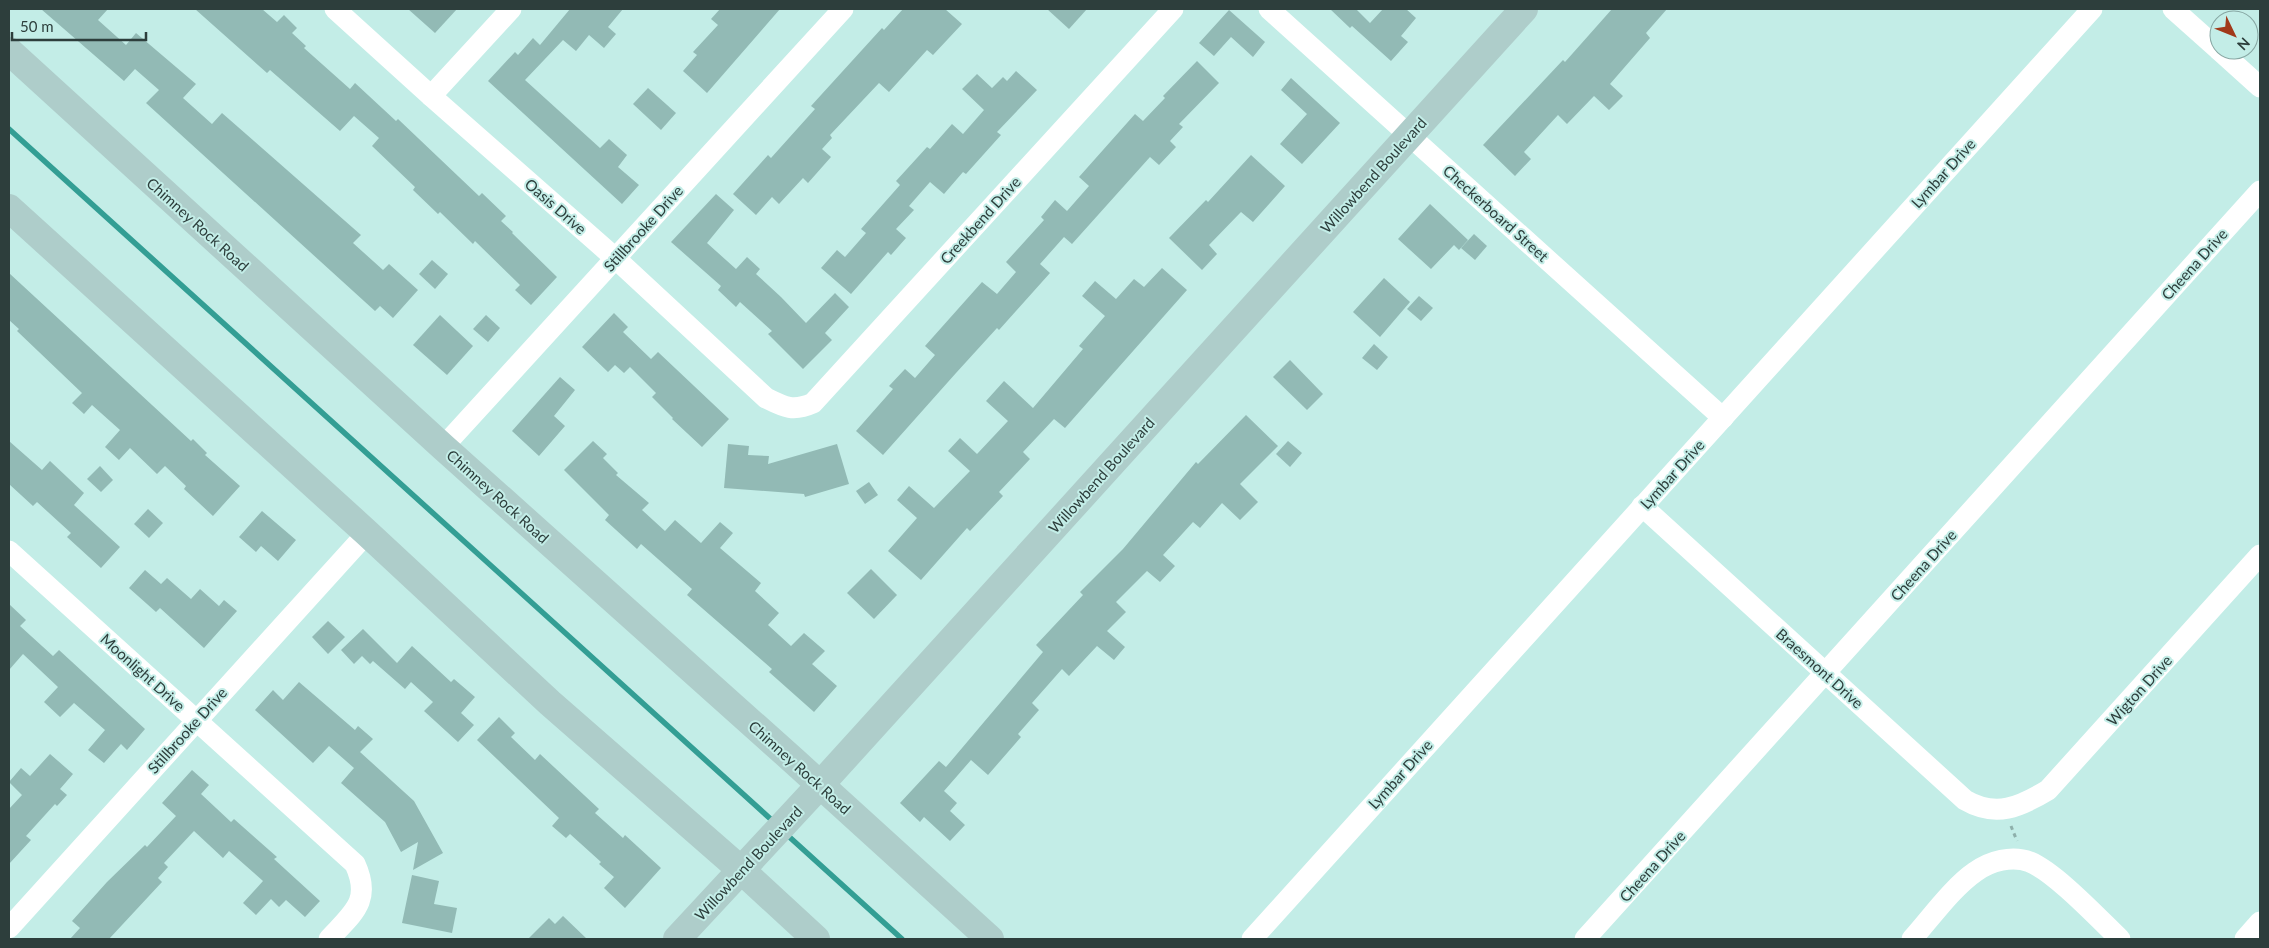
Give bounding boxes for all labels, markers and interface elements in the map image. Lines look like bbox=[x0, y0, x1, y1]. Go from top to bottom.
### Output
scale bar bbox=[12, 10, 146, 42]
north arrow bbox=[2209, 10, 2259, 60]
text: 50 m bbox=[20, 17, 54, 35]
text: N bbox=[2234, 34, 2254, 54]
street label: Willowbend Boulevard bbox=[1316, 113, 1430, 237]
street label: Lymbar Drive bbox=[1907, 135, 1979, 211]
street label: Checkerboard Street bbox=[1440, 161, 1553, 265]
street label: Creekbend Drive bbox=[936, 173, 1024, 267]
street label: Chimney Rock Road bbox=[143, 174, 253, 274]
street label: Oasis Drive bbox=[522, 174, 590, 238]
street label: Stillbrooke Drive bbox=[600, 181, 686, 275]
street label: Cheena Drive bbox=[2157, 225, 2231, 303]
street label: Willowbend Boulevard bbox=[1044, 413, 1158, 537]
street label: Lymbar Drive bbox=[1636, 436, 1708, 512]
street label: Chimney Rock Road bbox=[443, 446, 553, 546]
street label: Cheena Drive bbox=[1886, 526, 1960, 604]
street label: Braesmont Drive bbox=[1773, 624, 1867, 712]
street label: Moonlight Drive bbox=[97, 629, 189, 715]
street label: Wigton Drive bbox=[2103, 651, 2175, 729]
street label: Stillbrooke Drive bbox=[144, 683, 230, 777]
street label: Chimney Rock Road bbox=[745, 717, 855, 817]
street label: Lymbar Drive bbox=[1364, 736, 1436, 812]
street label: Willowbend Boulevard bbox=[690, 802, 806, 924]
street label: Cheena Drive bbox=[1615, 827, 1689, 905]

